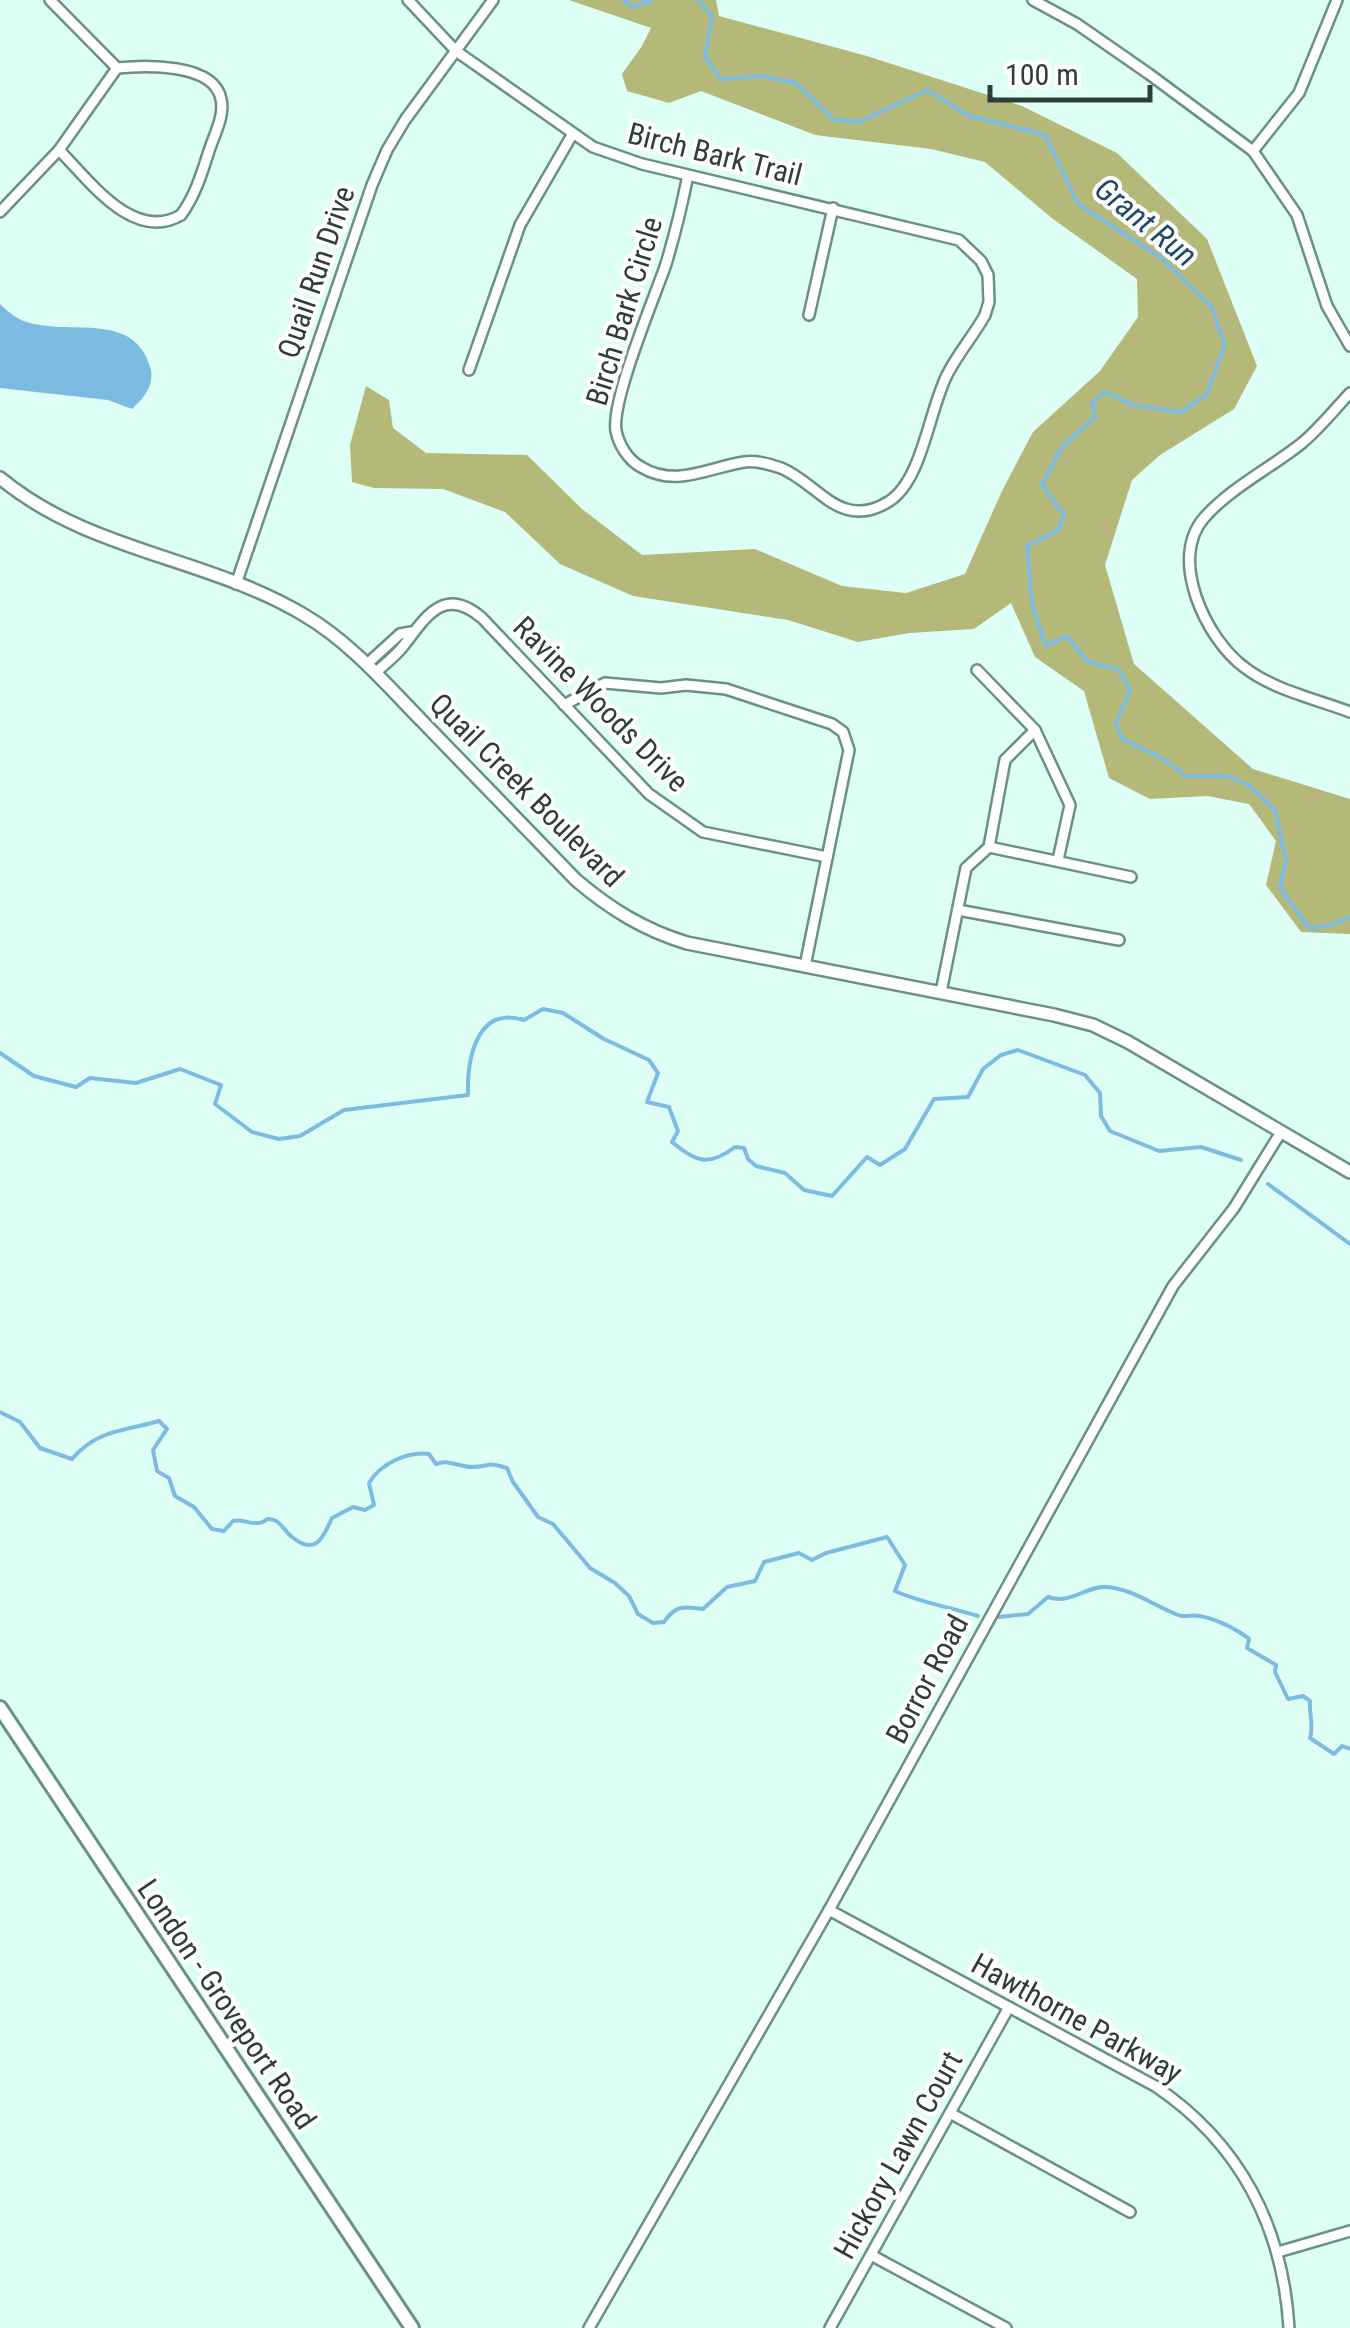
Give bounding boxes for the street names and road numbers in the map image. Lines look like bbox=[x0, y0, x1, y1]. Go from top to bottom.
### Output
street label: Birch Bark Trail bbox=[624, 115, 806, 193]
street label: Quail Run Drive bbox=[270, 182, 362, 362]
street label: Birch Bark Circle bbox=[579, 213, 669, 409]
street label: Ravine Woods Drive bbox=[506, 609, 696, 799]
street label: Quail Creek Boulevard bbox=[423, 686, 631, 894]
street label: Borror Road bbox=[879, 1609, 975, 1749]
street label: London - Groveport Road bbox=[130, 1873, 324, 2135]
street label: Hawthorne Parkway bbox=[966, 1946, 1188, 2090]
street label: Hickory Lawn Court bbox=[827, 2045, 969, 2265]

